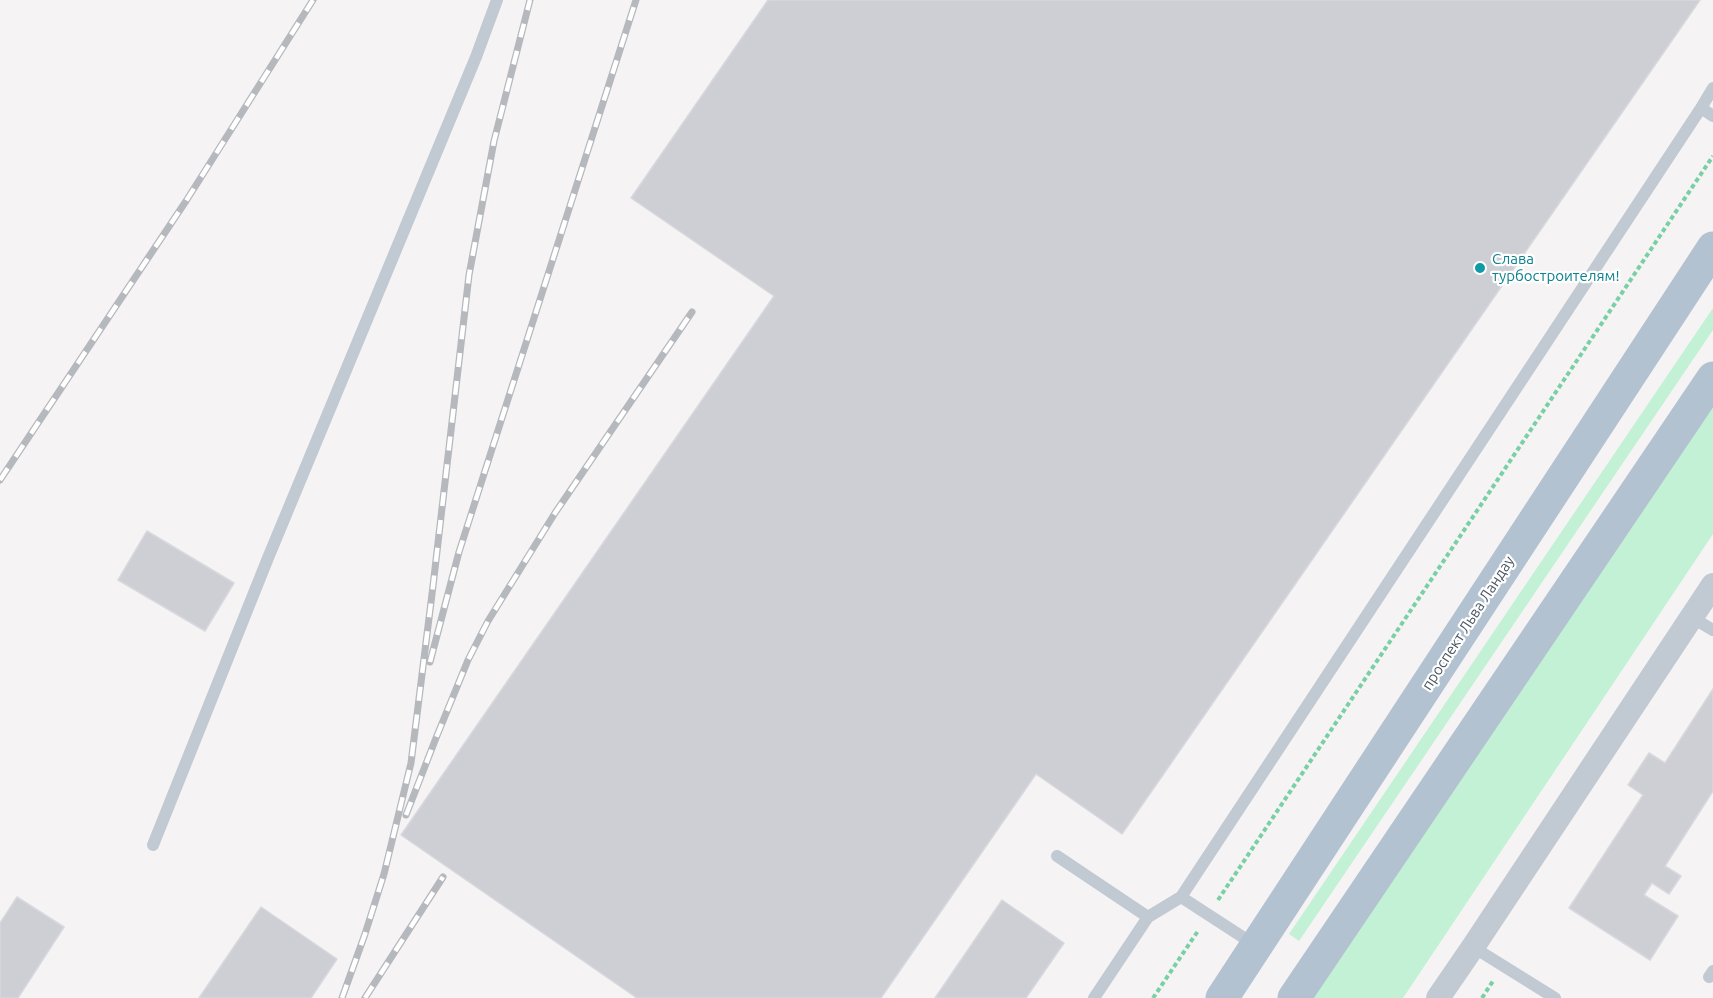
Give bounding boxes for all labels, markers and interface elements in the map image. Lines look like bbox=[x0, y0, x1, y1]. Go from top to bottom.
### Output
place label: Слава турбостроителям! bbox=[1492, 250, 1620, 285]
marker: Слава турбостроителям! bbox=[1473, 261, 1487, 275]
street label: проспект Льва Ландау bbox=[1418, 553, 1518, 693]

